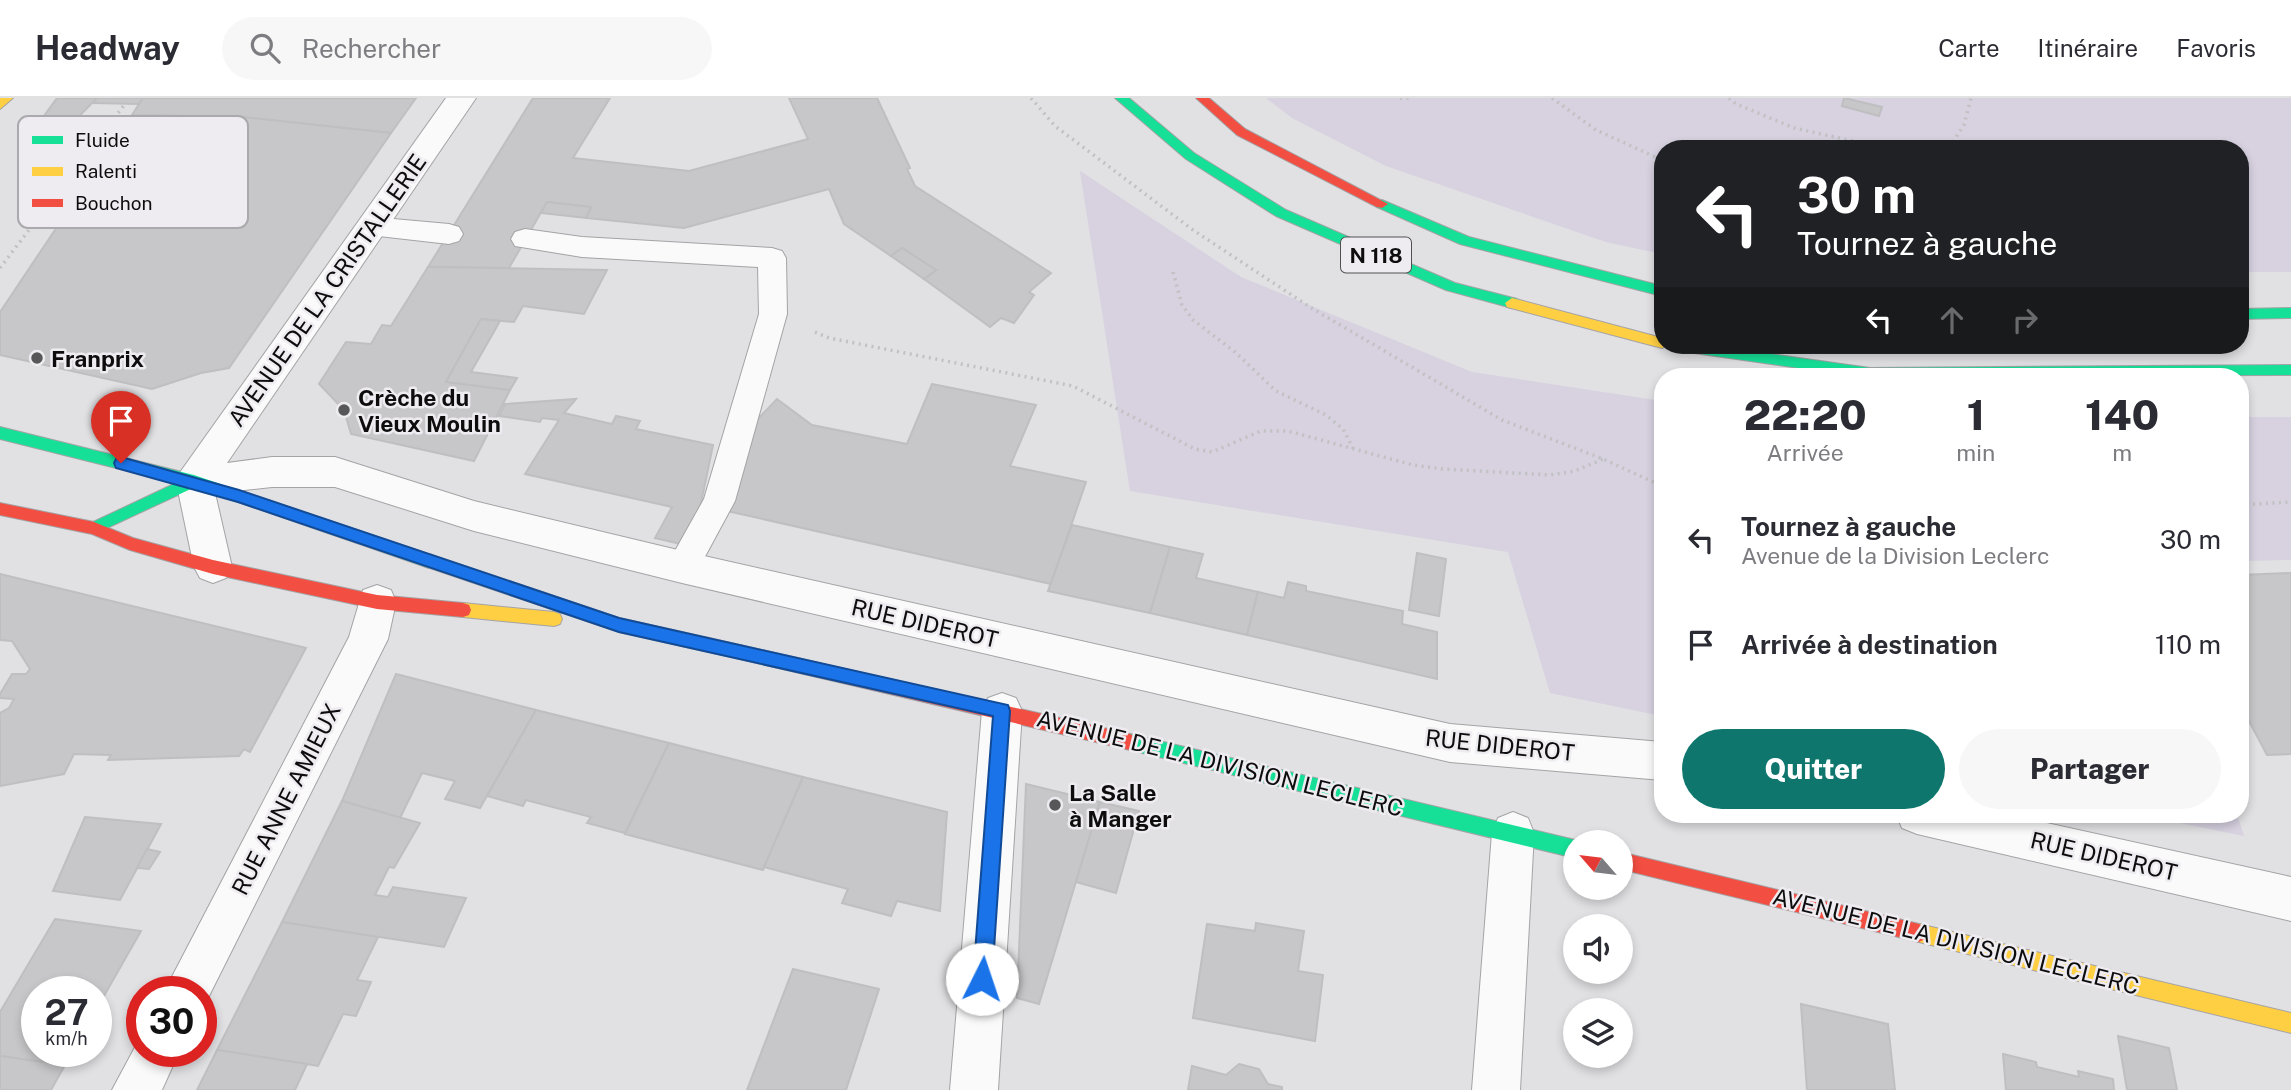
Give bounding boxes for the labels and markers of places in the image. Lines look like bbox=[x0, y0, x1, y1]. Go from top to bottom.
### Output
place label: Franprix bbox=[51, 345, 145, 372]
marker: Franprix bbox=[29, 350, 45, 366]
place label: Crèche du Vieux Moulin bbox=[358, 384, 501, 437]
pin bbox=[91, 391, 151, 463]
marker: Crèche du Vieux Moulin bbox=[336, 402, 352, 418]
place label: La Salle à Manger bbox=[1069, 779, 1172, 832]
marker: La Salle à Manger bbox=[1047, 797, 1063, 813]

